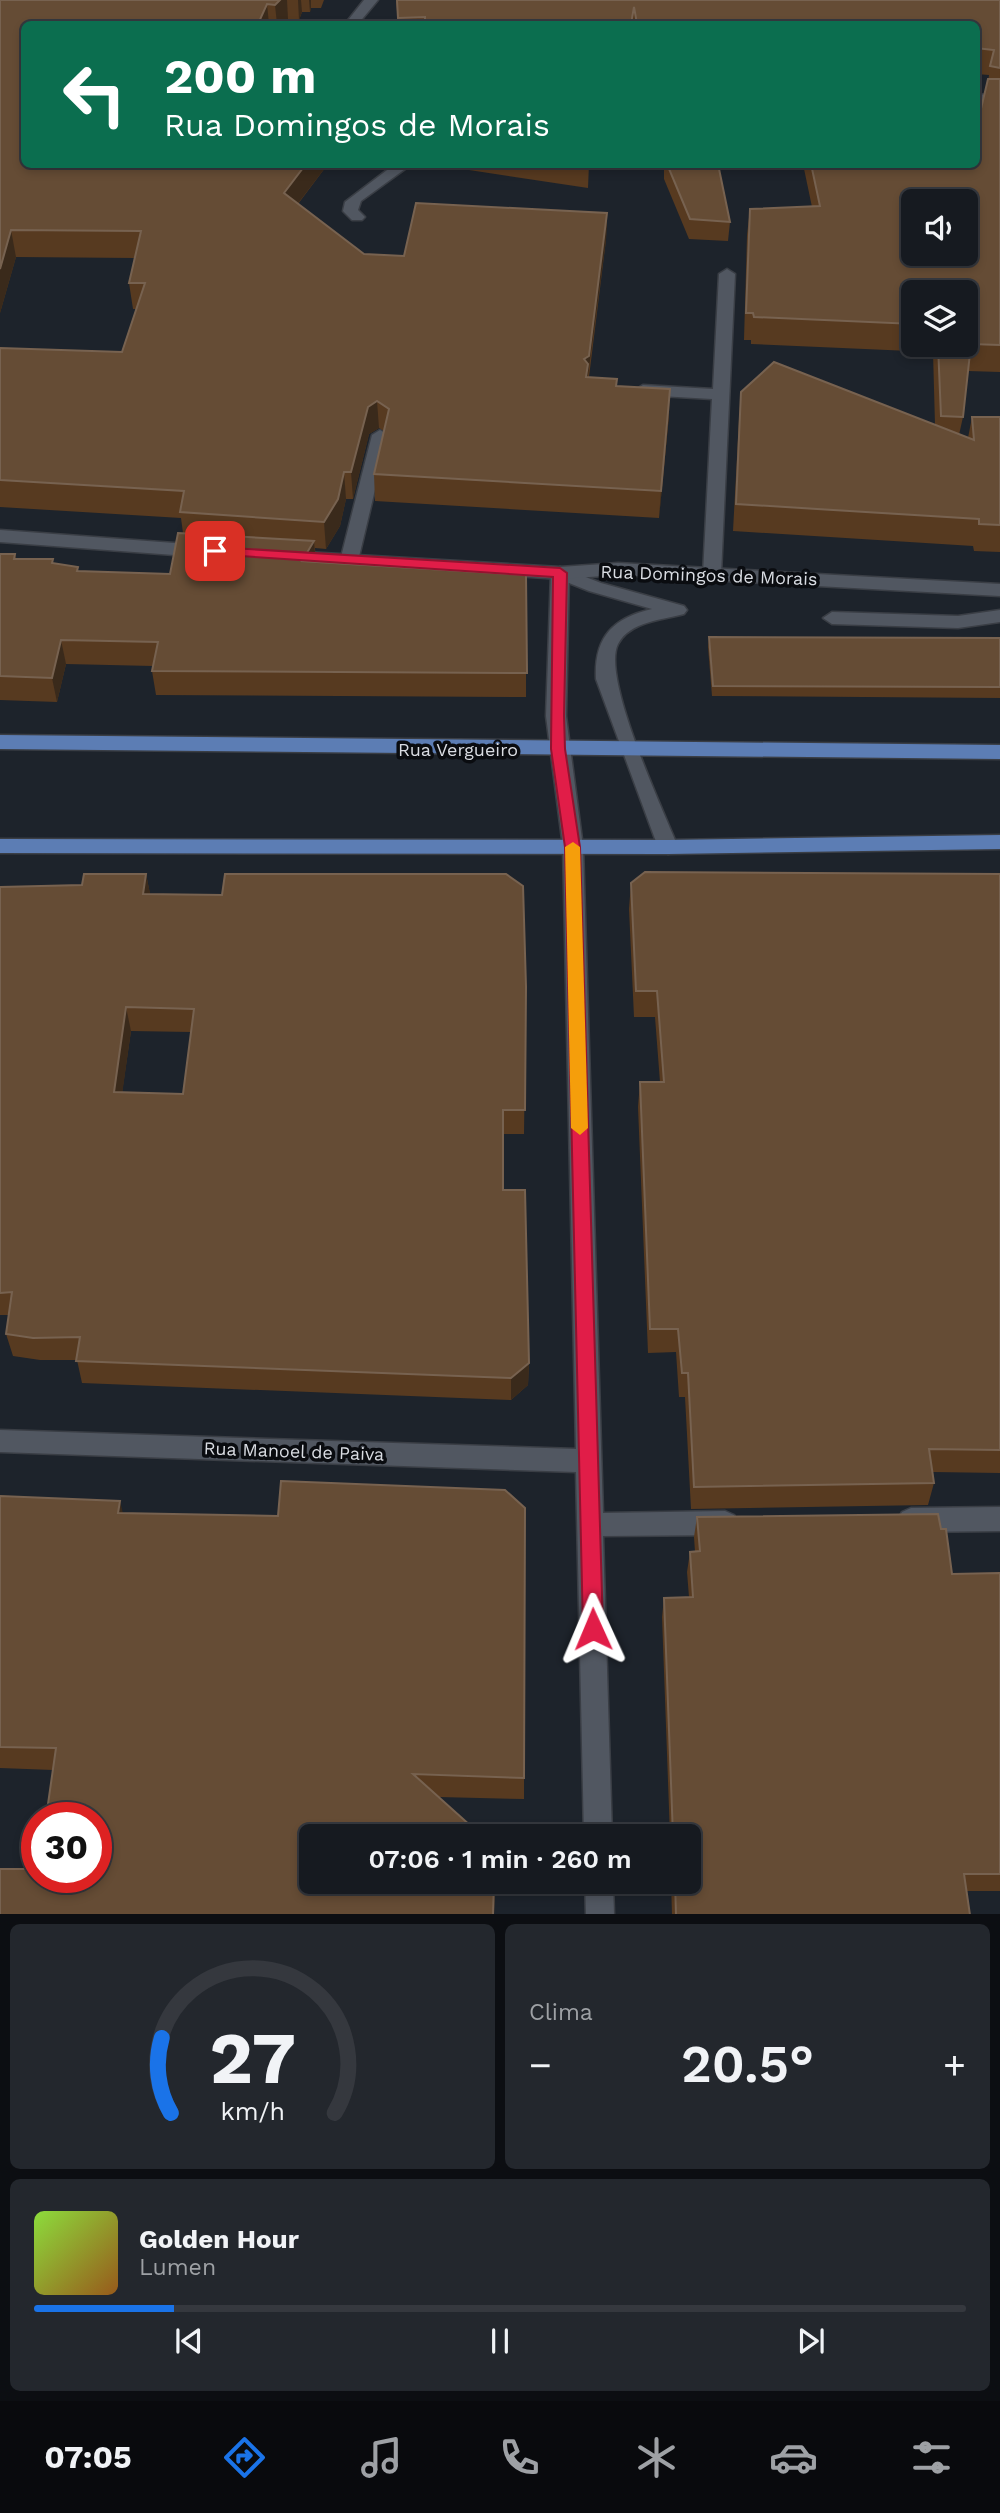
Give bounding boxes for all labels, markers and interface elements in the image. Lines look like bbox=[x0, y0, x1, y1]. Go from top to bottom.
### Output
text: 200 m bbox=[164, 47, 316, 105]
icon: left bbox=[49, 49, 140, 140]
text: Rua Domingos de Morais bbox=[164, 106, 550, 144]
map controls bbox=[901, 189, 978, 357]
button: sound bbox=[901, 189, 978, 266]
button: layers bbox=[901, 280, 978, 357]
pin bbox=[185, 521, 245, 581]
icon: arrive bbox=[196, 532, 234, 570]
street label: Rua Domingos de Morais bbox=[600, 561, 818, 589]
street label: Rua Vergueiro bbox=[398, 739, 518, 760]
street label: Rua Manoel de Paiva bbox=[203, 1437, 385, 1465]
position arrow bbox=[556, 1592, 630, 1666]
speed limit sign: 30 bbox=[21, 1802, 112, 1893]
text: 07:06 · 1 min · 260 m bbox=[368, 1844, 632, 1874]
text: Clima bbox=[529, 1999, 593, 2026]
text: 27 bbox=[209, 2015, 296, 2101]
text: 20.5° bbox=[681, 2034, 814, 2095]
text: − bbox=[529, 2043, 552, 2087]
text: + bbox=[943, 2043, 966, 2087]
text: km/h bbox=[220, 2096, 285, 2125]
text: Golden Hour bbox=[139, 2224, 299, 2254]
text: Lumen bbox=[139, 2254, 216, 2281]
icon: previous bbox=[170, 2322, 208, 2360]
icon: pause bbox=[481, 2322, 519, 2360]
icon: next bbox=[792, 2322, 830, 2360]
icon: directions bbox=[220, 2433, 269, 2482]
icon: music bbox=[357, 2433, 406, 2482]
icon: phone bbox=[495, 2433, 544, 2482]
icon: climate bbox=[632, 2433, 681, 2482]
icon: car bbox=[769, 2433, 818, 2482]
icon: filters bbox=[907, 2433, 956, 2482]
text: 07:05 bbox=[44, 2438, 132, 2476]

